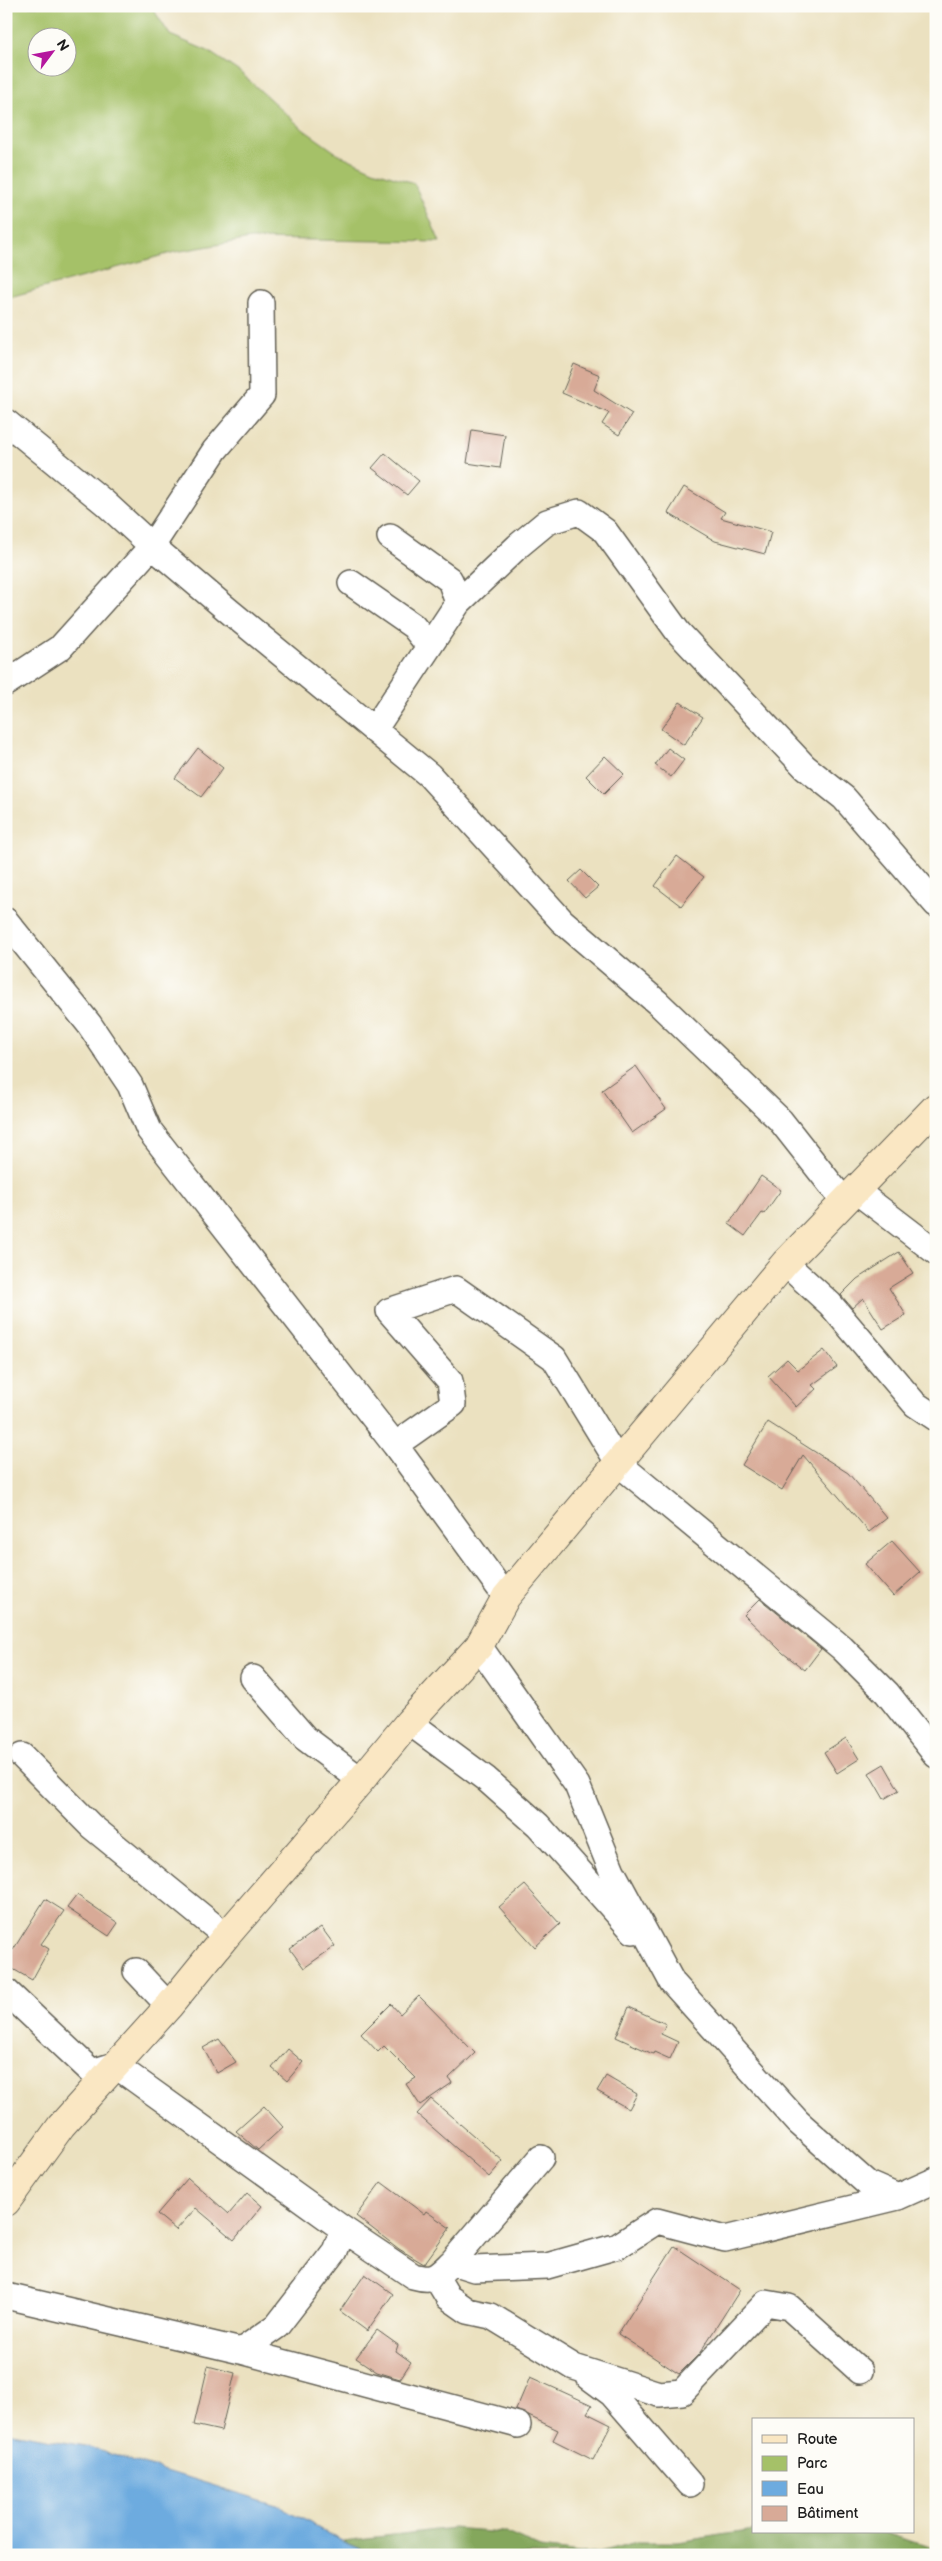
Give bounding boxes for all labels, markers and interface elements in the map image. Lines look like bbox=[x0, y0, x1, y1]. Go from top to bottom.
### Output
north arrow bbox=[28, 28, 78, 78]
text: N bbox=[53, 36, 73, 54]
legend bbox=[752, 2418, 914, 2534]
text: Route bbox=[797, 2430, 838, 2449]
text: Parc bbox=[797, 2454, 827, 2473]
text: Eau bbox=[797, 2480, 824, 2499]
text: Bâtiment bbox=[797, 2504, 859, 2523]

